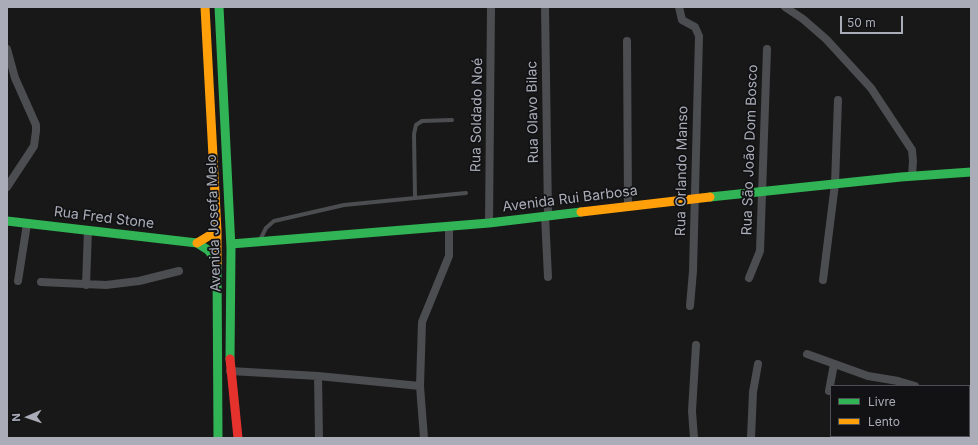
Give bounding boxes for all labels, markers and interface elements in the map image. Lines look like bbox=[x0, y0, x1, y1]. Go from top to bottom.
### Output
scale bar bbox=[842, 8, 905, 34]
text: 50 m bbox=[847, 15, 876, 30]
street label: Rua Soldado Noé bbox=[468, 58, 486, 172]
street label: Rua Olavo Bilac bbox=[524, 61, 542, 163]
street label: Rua São João Dom Bosco bbox=[739, 64, 761, 236]
street label: Rua Orlando Manso bbox=[672, 106, 692, 236]
street label: Avenida Josefa Melo bbox=[203, 154, 225, 292]
street label: Avenida Rui Barbosa bbox=[502, 182, 638, 216]
street label: Rua Fred Stone bbox=[53, 204, 155, 232]
legend bbox=[830, 385, 970, 437]
text: Livre bbox=[868, 394, 896, 409]
north arrow bbox=[8, 397, 48, 437]
text: N bbox=[9, 413, 23, 422]
text: Lento bbox=[868, 414, 900, 429]

